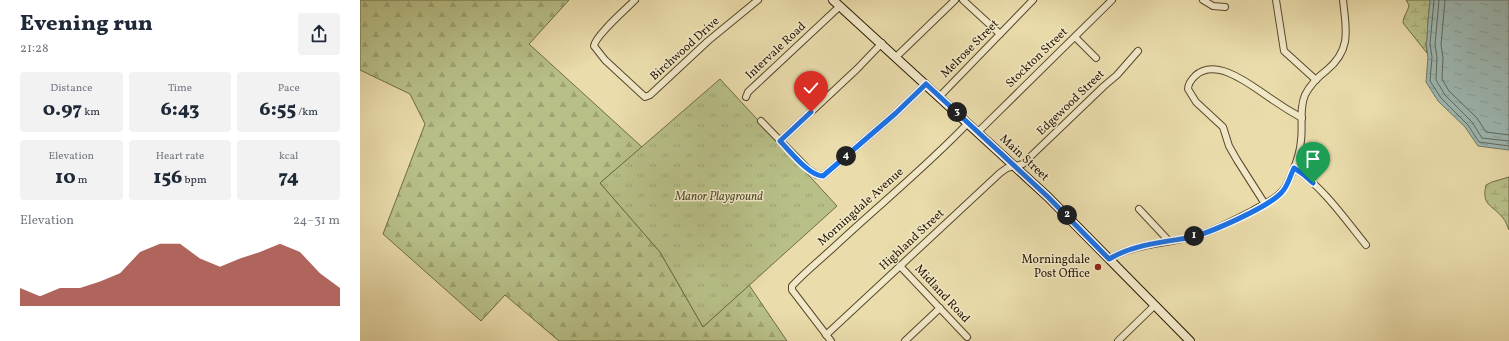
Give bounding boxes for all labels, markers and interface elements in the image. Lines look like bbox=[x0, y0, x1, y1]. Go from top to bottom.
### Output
text: Evening run bbox=[20, 9, 153, 40]
button: share bbox=[298, 13, 340, 55]
street label: Birchwood Drive bbox=[647, 13, 723, 84]
street label: Melrose Street bbox=[937, 16, 1003, 82]
street label: Intervale Road bbox=[742, 19, 810, 83]
street label: Stockton Street bbox=[1003, 24, 1071, 92]
text: 21:28 bbox=[20, 40, 49, 58]
street label: Edgewood Street bbox=[1034, 67, 1108, 139]
pin bbox=[794, 71, 828, 112]
icon: check bbox=[800, 77, 822, 99]
text: Distance bbox=[50, 81, 92, 96]
text: Time bbox=[168, 81, 192, 96]
text: Pace bbox=[278, 81, 300, 96]
text: 0.97 bbox=[43, 96, 82, 124]
text: 6:43 bbox=[160, 96, 200, 124]
text: 6:55 bbox=[259, 96, 296, 124]
pin: 3 bbox=[947, 102, 967, 122]
text: 3 bbox=[954, 104, 960, 119]
text: km bbox=[82, 105, 100, 120]
text: /km bbox=[296, 105, 318, 120]
street label: Main Street bbox=[996, 131, 1052, 185]
pin bbox=[1296, 142, 1330, 183]
pin: 4 bbox=[836, 146, 856, 166]
text: 4 bbox=[843, 148, 849, 163]
icon: arrive bbox=[1302, 148, 1324, 170]
text: Elevation bbox=[48, 149, 94, 164]
text: Heart rate bbox=[156, 149, 204, 164]
text: kcal bbox=[279, 149, 298, 164]
text: 10 bbox=[55, 164, 76, 192]
text: 156 bbox=[153, 164, 182, 192]
text: 74 bbox=[279, 164, 299, 192]
street label: Morningdale Avenue bbox=[815, 164, 907, 250]
text: m bbox=[76, 173, 88, 188]
text: bpm bbox=[182, 173, 207, 188]
park label: Manor Playground bbox=[674, 189, 763, 205]
pin: 2 bbox=[1057, 205, 1077, 225]
street label: Highland Street bbox=[876, 206, 948, 274]
text: 2 bbox=[1064, 207, 1070, 222]
text: Elevation bbox=[20, 212, 74, 230]
text: 24–31 m bbox=[293, 212, 340, 230]
pin: 1 bbox=[1184, 226, 1204, 246]
text: 1 bbox=[1192, 228, 1196, 243]
place label: Morningdale Post Office bbox=[1022, 252, 1090, 282]
street label: Midland Road bbox=[911, 261, 973, 327]
marker: Morningdale Post Office bbox=[1093, 262, 1103, 272]

